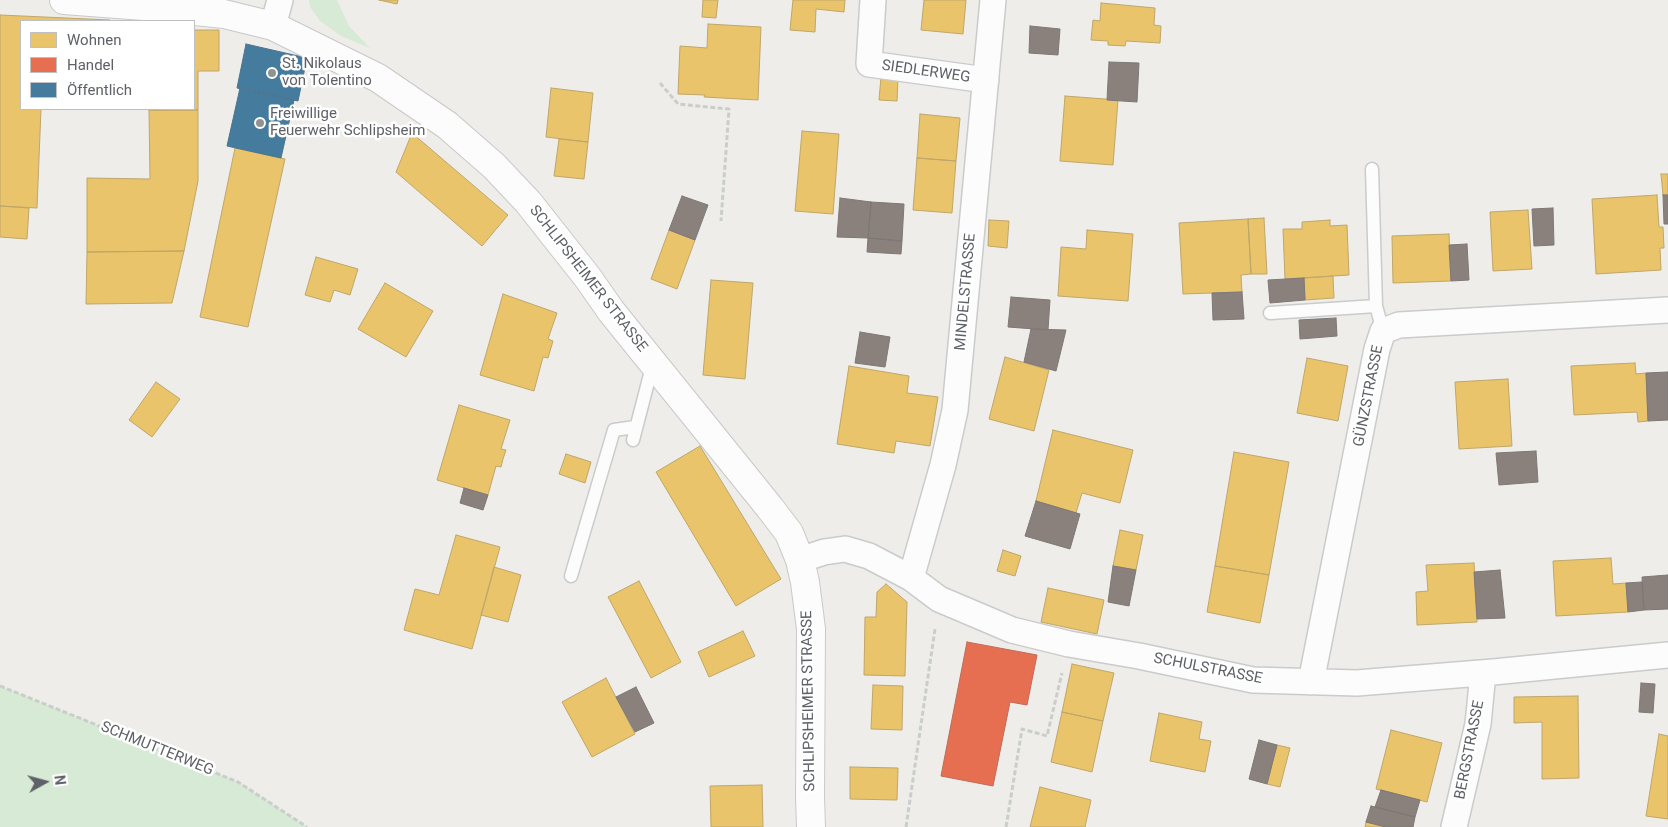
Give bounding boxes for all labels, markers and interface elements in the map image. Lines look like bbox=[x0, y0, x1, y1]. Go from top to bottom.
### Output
legend bbox=[20, 20, 195, 110]
text: Wohnen bbox=[67, 31, 121, 49]
place label: St. Nikolaus von Tolentino bbox=[282, 55, 372, 90]
text: Handel bbox=[67, 56, 114, 74]
street label: SIEDLERWEG bbox=[881, 57, 971, 87]
marker: St. Nikolaus von Tolentino bbox=[266, 67, 278, 79]
text: Öffentlich bbox=[67, 81, 132, 99]
place label: Freiwillige Feuerwehr Schlipsheim bbox=[270, 105, 425, 140]
marker: Freiwillige Feuerwehr Schlipsheim bbox=[254, 117, 266, 129]
street label: SCHLIPSHEIMER STRASSE bbox=[525, 202, 651, 356]
street label: MINDELSTRASSE bbox=[952, 233, 980, 351]
street label: GÜNZSTRASSE bbox=[1350, 344, 1388, 448]
street label: SCHLIPSHEIMER STRASSE bbox=[798, 610, 820, 792]
street label: SCHULSTRASSE bbox=[1152, 650, 1264, 688]
street label: BERGSTRASSE bbox=[1452, 699, 1488, 801]
street label: SCHMUTTERWEG bbox=[98, 718, 216, 780]
north arrow bbox=[20, 757, 70, 807]
text: N bbox=[51, 774, 68, 786]

